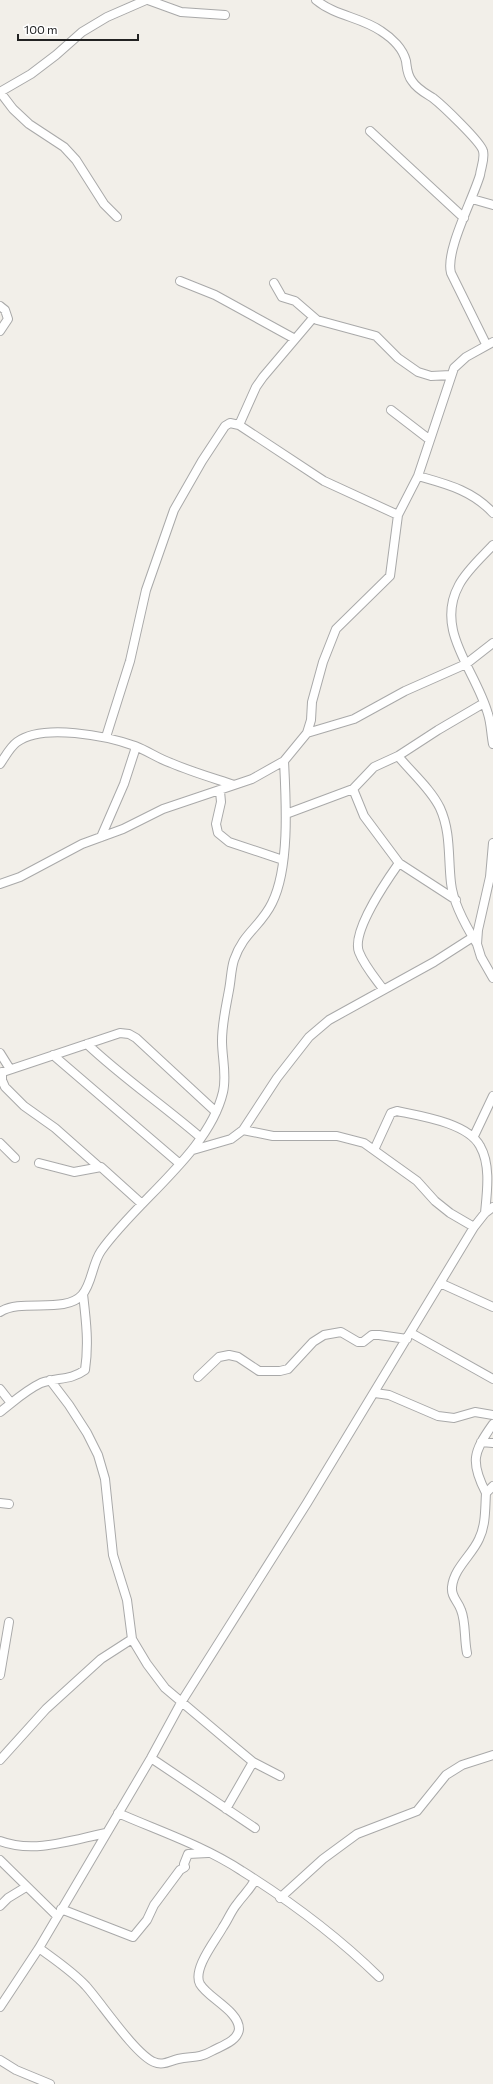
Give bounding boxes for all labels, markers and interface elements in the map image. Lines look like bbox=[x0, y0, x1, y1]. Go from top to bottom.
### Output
scale bar bbox=[18, 16, 138, 42]
text: 100 m bbox=[24, 22, 58, 36]

